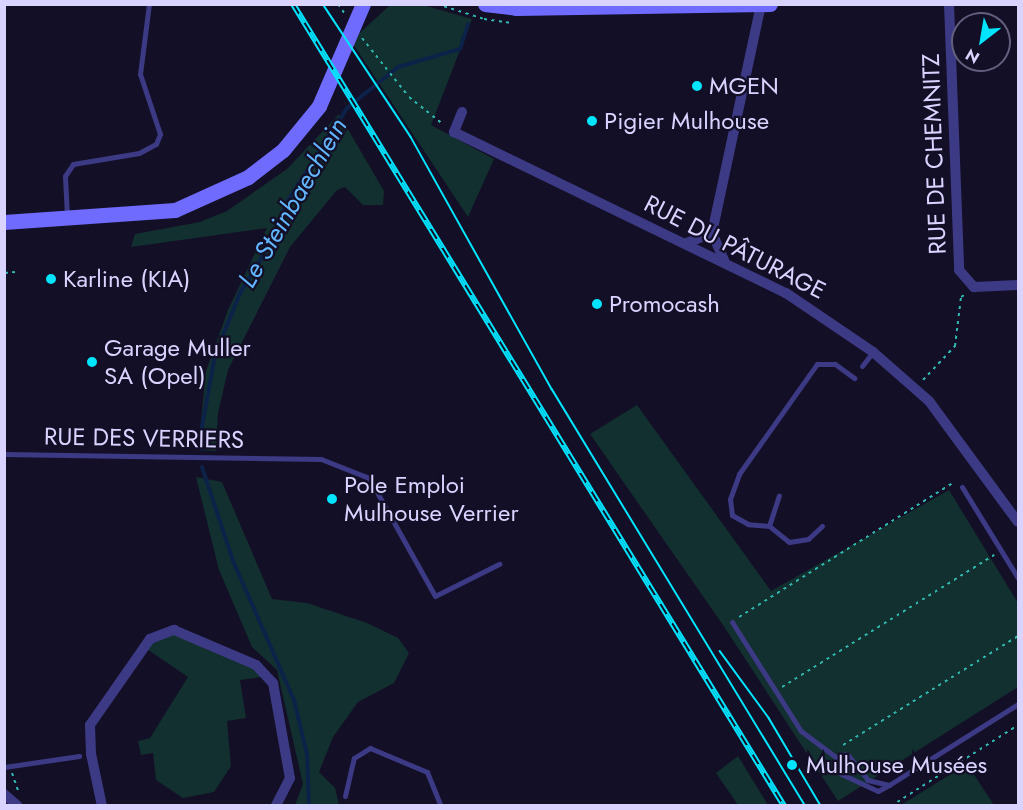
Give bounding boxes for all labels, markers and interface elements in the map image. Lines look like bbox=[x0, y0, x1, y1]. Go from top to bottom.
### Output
north arrow bbox=[951, 12, 1011, 72]
text: N bbox=[961, 43, 984, 69]
street label: RUE DE CHEMNITZ bbox=[916, 53, 952, 255]
place label: MGEN bbox=[709, 72, 779, 100]
marker: MGEN bbox=[690, 79, 704, 93]
place label: Pigier Mulhouse bbox=[604, 107, 769, 135]
water label: Le Steinbaechlein bbox=[232, 113, 354, 293]
marker: Pigier Mulhouse bbox=[585, 114, 599, 128]
street label: RUE DU PÂTURAGE bbox=[640, 189, 830, 305]
place label: Karline (KIA) bbox=[63, 265, 190, 293]
marker: Karline (KIA) bbox=[44, 272, 58, 286]
place label: Promocash bbox=[609, 290, 720, 318]
marker: Promocash bbox=[590, 297, 604, 311]
place label: Garage Muller SA (Opel) bbox=[104, 334, 251, 390]
marker: Garage Muller SA (Opel) bbox=[85, 355, 99, 369]
street label: RUE DES VERRIERS bbox=[44, 422, 244, 454]
place label: Pole Emploi Mulhouse Verrier bbox=[344, 471, 519, 527]
marker: Pole Emploi Mulhouse Verrier bbox=[325, 492, 339, 506]
place label: Mulhouse Musées bbox=[806, 751, 987, 779]
marker: Mulhouse Musées bbox=[783, 756, 801, 774]

